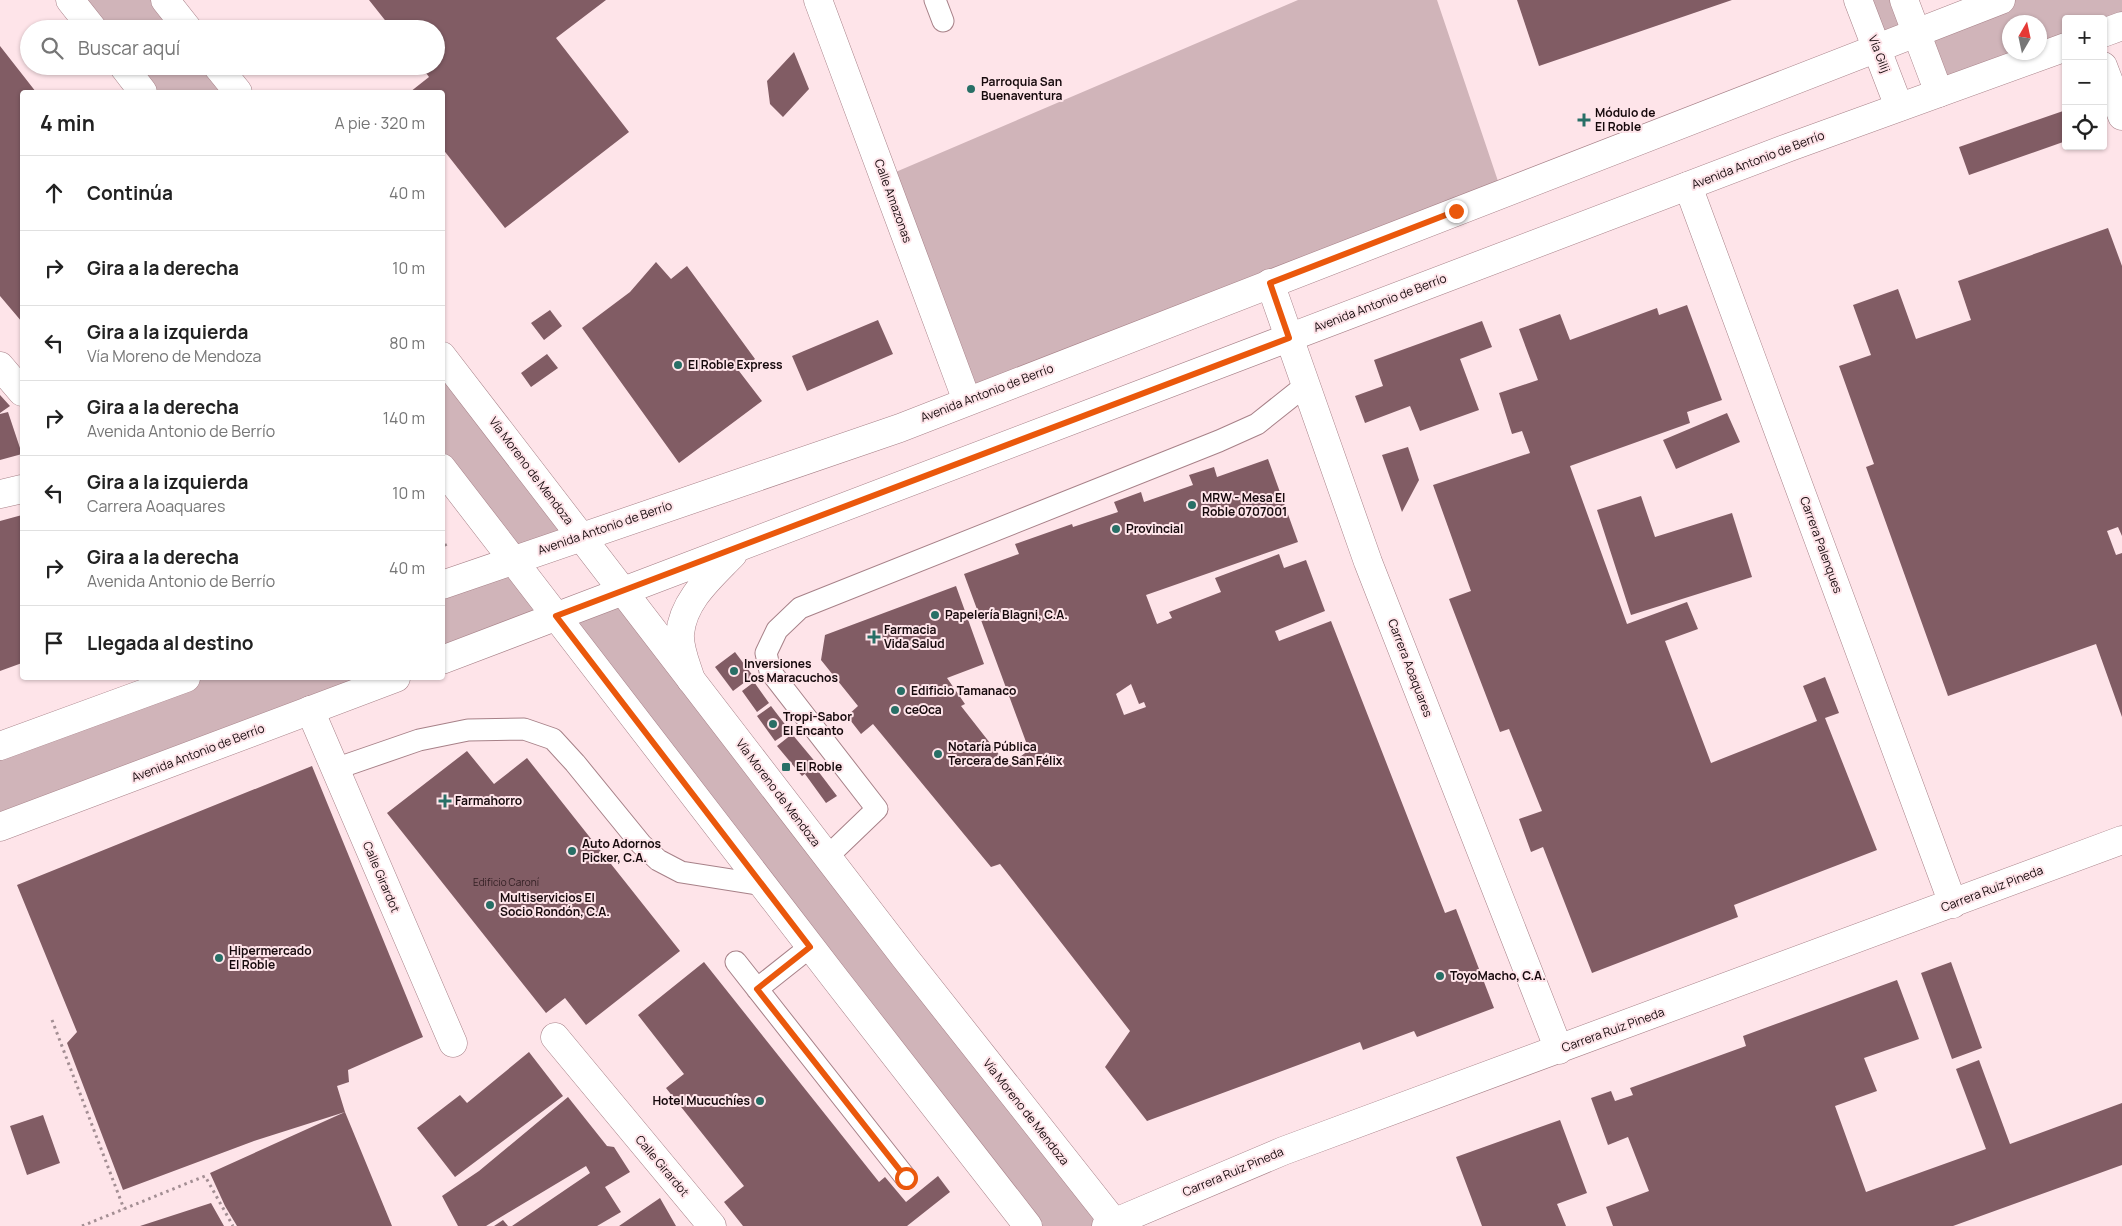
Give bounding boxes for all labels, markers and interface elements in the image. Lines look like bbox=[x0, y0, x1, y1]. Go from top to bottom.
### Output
north arrow bbox=[2002, 15, 2047, 60]
map controls bbox=[2062, 15, 2107, 150]
button: + bbox=[2062, 15, 2107, 60]
search box bbox=[20, 20, 445, 75]
street label: Vía Gilij bbox=[1865, 33, 1894, 75]
icon: search bbox=[38, 34, 66, 62]
text: Buscar aquí bbox=[78, 35, 180, 61]
button: − bbox=[2062, 60, 2107, 105]
place label: Parroquia San Buenaventura bbox=[981, 73, 1063, 104]
marker: Parroquia San Buenaventura bbox=[965, 83, 977, 95]
place label: Módulo de El Roble bbox=[1595, 104, 1655, 135]
button: locate bbox=[2062, 105, 2107, 150]
text: 4 min bbox=[40, 109, 95, 137]
text: A pie · 320 m bbox=[335, 112, 425, 134]
marker: Módulo de El Roble bbox=[1577, 113, 1591, 127]
street label: Avenida Antonio de Berrío bbox=[1689, 126, 1827, 193]
street label: Calle Amazonas bbox=[870, 157, 916, 245]
icon: ahead bbox=[40, 179, 68, 207]
text: Continúa bbox=[87, 180, 173, 206]
text: 40 m bbox=[389, 182, 425, 204]
route end bbox=[1445, 200, 1468, 223]
icon: right bbox=[40, 254, 68, 282]
text: Gira a la derecha bbox=[87, 255, 239, 281]
text: 10 m bbox=[392, 257, 425, 279]
street label: Avenida Antonio de Berrío bbox=[1311, 269, 1449, 336]
text: Gira a la izquierda bbox=[87, 319, 248, 345]
icon: left bbox=[40, 329, 68, 357]
text: 80 m bbox=[389, 332, 425, 354]
text: Vía Moreno de Mendoza bbox=[87, 345, 261, 367]
place label: El Roble Express bbox=[688, 356, 783, 373]
marker: El Roble Express bbox=[672, 359, 684, 371]
street label: Avenida Antonio de Berrío bbox=[918, 359, 1056, 426]
text: Gira a la derecha bbox=[87, 394, 239, 420]
icon: right bbox=[40, 404, 68, 432]
text: 140 m bbox=[383, 407, 425, 429]
street label: Vía Moreno de Mendoza bbox=[485, 413, 578, 528]
text: Avenida Antonio de Berrío bbox=[87, 420, 275, 442]
text: Gira a la izquierda bbox=[87, 469, 248, 495]
icon: left bbox=[40, 479, 68, 507]
text: 10 m bbox=[392, 482, 425, 504]
place label: MRW - Mesa El Roble 0707001 bbox=[1202, 489, 1287, 520]
street label: Carrera Palenques bbox=[1796, 494, 1847, 596]
text: Carrera Aoaquares bbox=[87, 495, 225, 517]
street label: Avenida Antonio de Berrío bbox=[535, 497, 674, 559]
marker: MRW - Mesa El Roble 0707001 bbox=[1186, 499, 1198, 511]
place label: Provincial bbox=[1126, 520, 1183, 537]
marker: Provincial bbox=[1110, 523, 1122, 535]
text: Gira a la derecha bbox=[87, 544, 239, 570]
icon: right bbox=[40, 554, 68, 582]
text: 40 m bbox=[389, 557, 425, 579]
text: Avenida Antonio de Berrío bbox=[87, 570, 275, 592]
place label: Papelería Blagni, C.A. bbox=[945, 606, 1068, 623]
marker: Papelería Blagni, C.A. bbox=[929, 609, 941, 621]
street label: Carrera Aoaquares bbox=[1384, 616, 1437, 719]
place label: Farmacia Vida Salud bbox=[884, 621, 945, 652]
icon: arrive bbox=[40, 629, 68, 657]
text: Llegada al destino bbox=[87, 630, 254, 656]
marker: Farmacia Vida Salud bbox=[868, 631, 880, 643]
place label: Inversiones Los Maracuchos bbox=[744, 655, 838, 686]
marker: Inversiones Los Maracuchos bbox=[728, 665, 740, 677]
place label: Edificio Tamanaco bbox=[911, 682, 1016, 699]
marker: Edificio Tamanaco bbox=[895, 685, 907, 697]
place label: ceOca bbox=[905, 701, 942, 718]
marker: ceOca bbox=[889, 704, 901, 716]
place label: Tropi-Sabor El Encanto bbox=[783, 708, 852, 739]
marker: Tropi-Sabor El Encanto bbox=[767, 718, 779, 730]
street label: Avenida Antonio de Berrío bbox=[129, 719, 267, 786]
street label: Vía Moreno de Mendoza bbox=[732, 735, 825, 850]
place label: Notaría Pública Tercera de San Félix bbox=[948, 738, 1063, 769]
marker: Notaría Pública Tercera de San Félix bbox=[932, 748, 944, 760]
place label: El Roble bbox=[796, 758, 842, 775]
marker: El Roble bbox=[780, 761, 792, 773]
place label: Farmahorro bbox=[455, 792, 522, 809]
marker: Farmahorro bbox=[439, 795, 451, 807]
place label: Auto Adornos Picker, C.A. bbox=[582, 835, 662, 866]
street label: Calle Girardot bbox=[359, 839, 404, 915]
marker: Auto Adornos Picker, C.A. bbox=[566, 845, 578, 857]
street label: Carrera Ruiz Pineda bbox=[1938, 861, 2045, 916]
house number: Edificio Caroní bbox=[473, 875, 540, 889]
place label: Multiservicios El Socio Rondón, C.A. bbox=[500, 889, 610, 920]
marker: Multiservicios El Socio Rondón, C.A. bbox=[484, 899, 496, 911]
place label: Hipermercado El Roble bbox=[229, 942, 312, 973]
marker: Hipermercado El Roble bbox=[213, 952, 225, 964]
place label: ToyoMacho, C.A. bbox=[1450, 967, 1546, 984]
marker: ToyoMacho, C.A. bbox=[1434, 970, 1446, 982]
street label: Carrera Ruiz Pineda bbox=[1559, 1003, 1667, 1056]
street label: Vía Moreno de Mendoza bbox=[979, 1055, 1073, 1168]
place label: Hotel Mucuchíes bbox=[652, 1092, 751, 1109]
marker: Hotel Mucuchíes bbox=[754, 1095, 766, 1107]
street label: Calle Girardot bbox=[632, 1131, 693, 1200]
street label: Carrera Ruiz Pineda bbox=[1180, 1143, 1286, 1200]
route start bbox=[895, 1167, 918, 1190]

